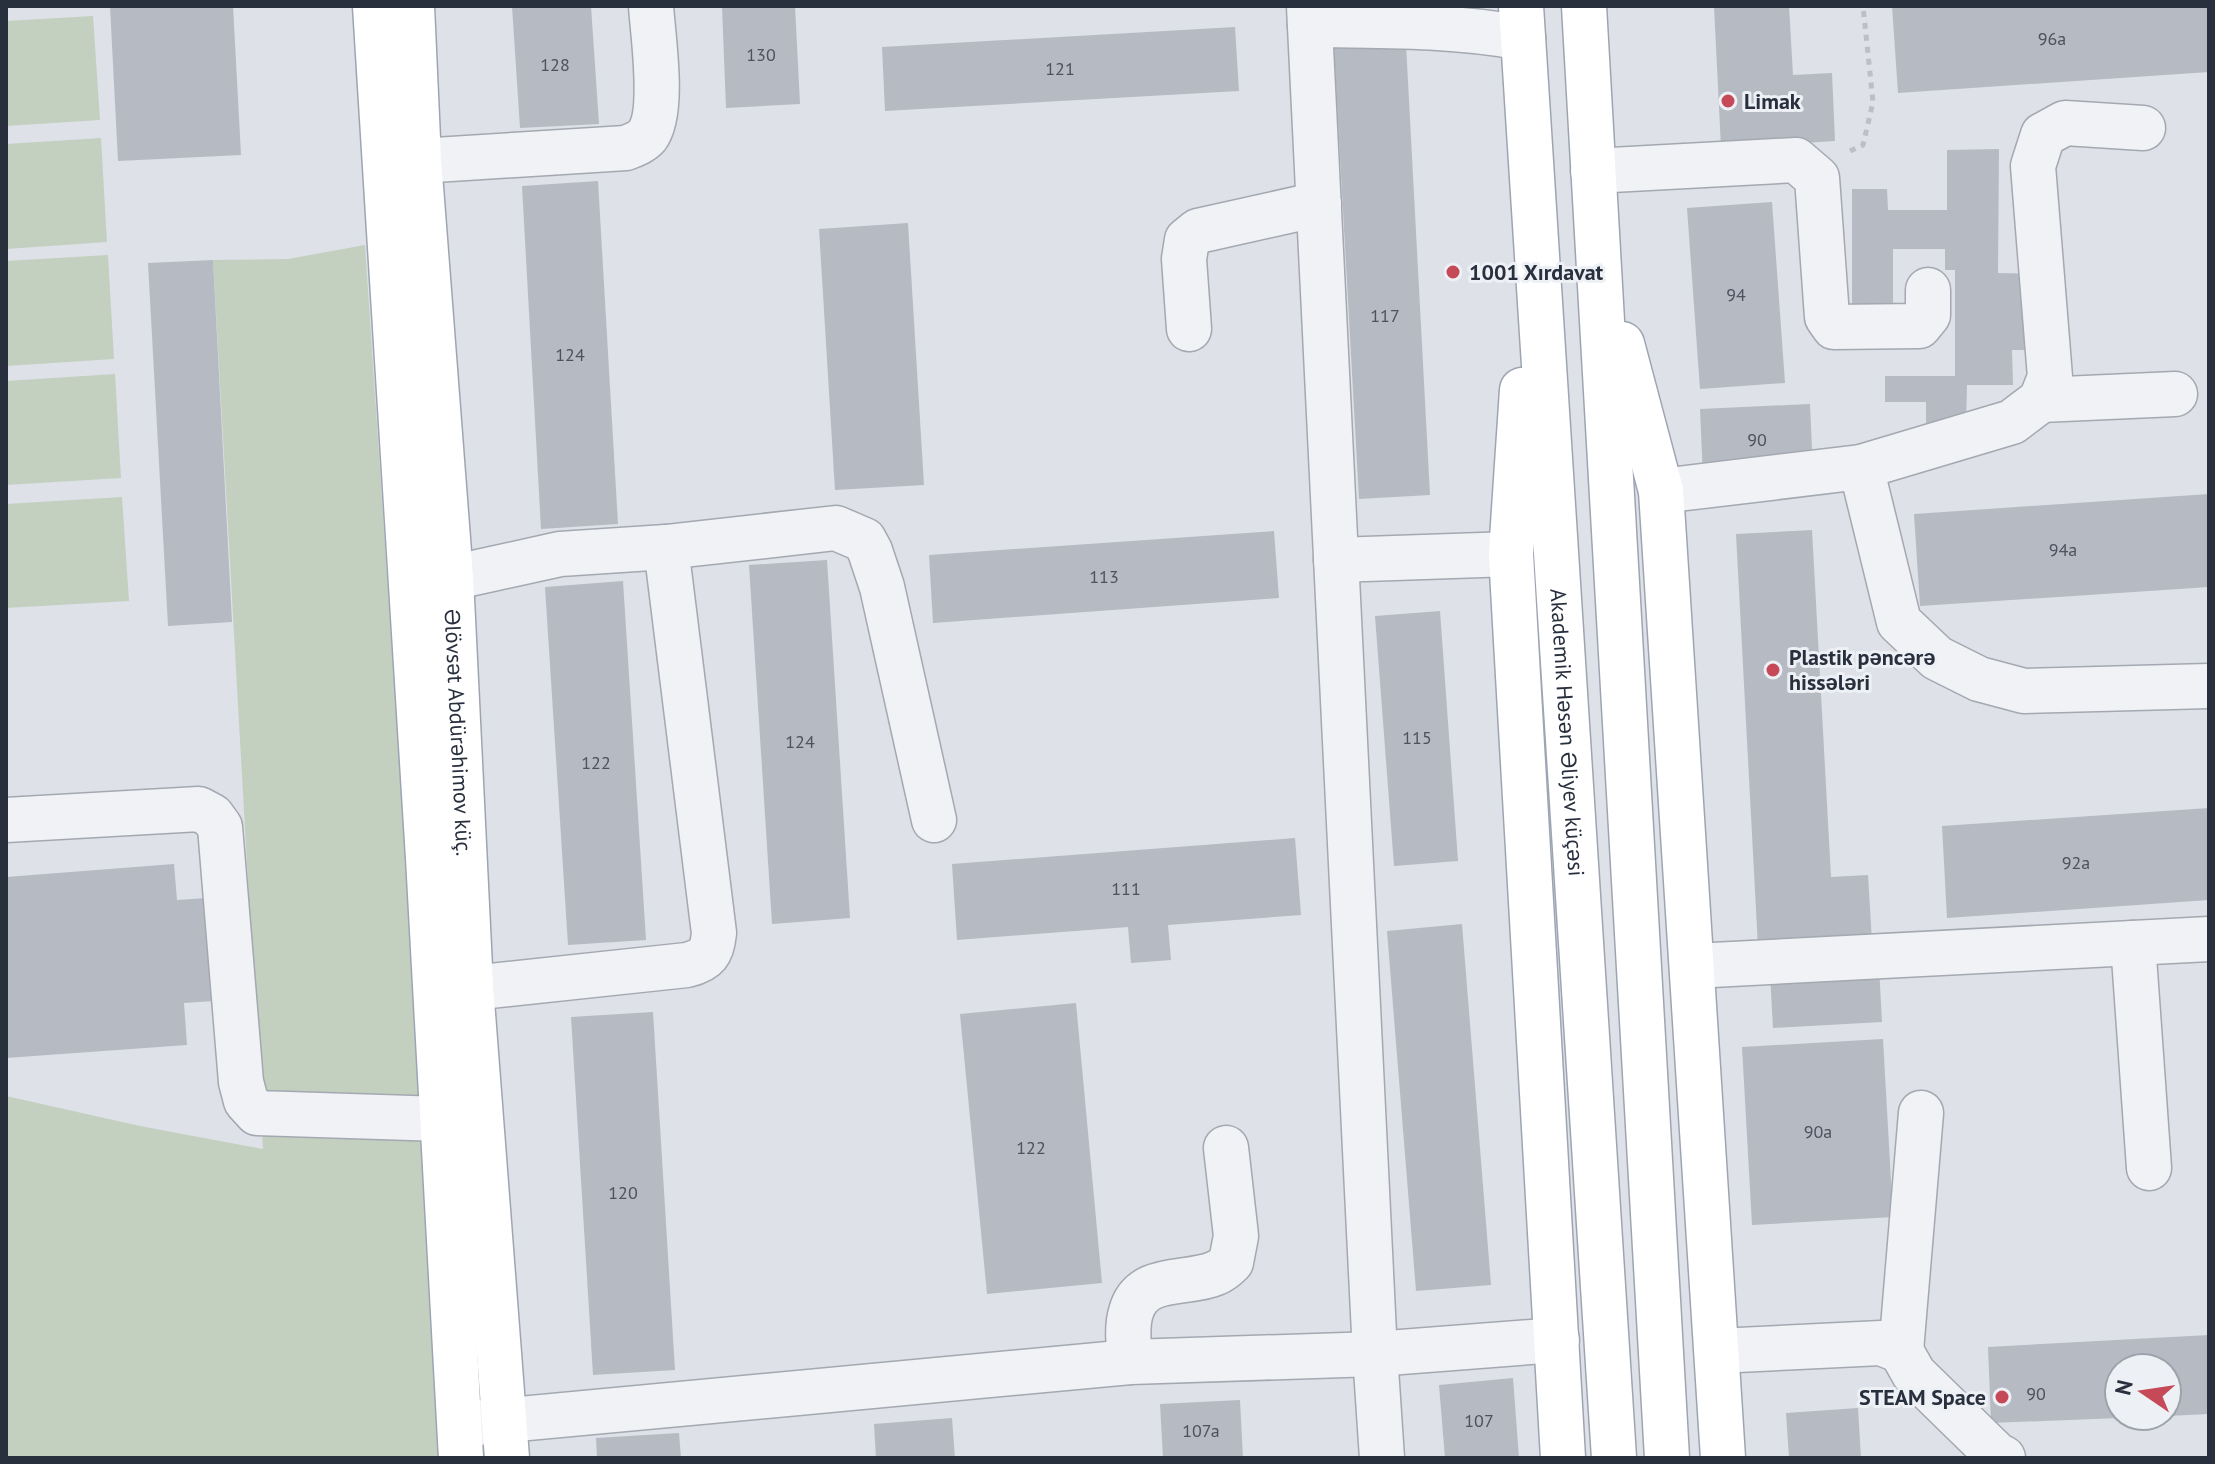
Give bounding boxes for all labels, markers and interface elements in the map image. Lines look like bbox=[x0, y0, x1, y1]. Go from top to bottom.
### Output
house number: 96a bbox=[2038, 27, 2066, 50]
house number: 130 bbox=[746, 43, 776, 66]
house number: 128 bbox=[540, 53, 570, 76]
house number: 121 bbox=[1045, 57, 1075, 80]
place label: Limak bbox=[1744, 87, 1801, 115]
marker: Limak bbox=[1719, 92, 1737, 110]
place label: 1001 Xırdavat bbox=[1469, 258, 1604, 286]
marker: 1001 Xırdavat bbox=[1444, 263, 1462, 281]
house number: 94 bbox=[1726, 283, 1746, 306]
house number: 117 bbox=[1370, 304, 1400, 327]
house number: 124 bbox=[555, 343, 585, 366]
house number: 90 bbox=[1747, 428, 1767, 451]
house number: 94a bbox=[2049, 538, 2077, 561]
house number: 113 bbox=[1089, 565, 1119, 588]
street label: Akademik Həsən Əliyev küçəsi bbox=[1544, 588, 1591, 877]
street label: Əlövsət Abdürəhimov küç. bbox=[439, 608, 479, 857]
place label: Plastik pəncərə hissələri bbox=[1789, 643, 1935, 696]
marker: Plastik pəncərə hissələri bbox=[1764, 661, 1782, 679]
house number: 115 bbox=[1402, 726, 1432, 749]
house number: 124 bbox=[785, 730, 815, 753]
house number: 122 bbox=[581, 751, 611, 774]
house number: 92a bbox=[2062, 851, 2090, 874]
house number: 111 bbox=[1111, 877, 1141, 900]
house number: 90a bbox=[1804, 1120, 1832, 1143]
house number: 122 bbox=[1016, 1136, 1046, 1159]
house number: 120 bbox=[608, 1181, 638, 1204]
north arrow bbox=[2103, 1352, 2183, 1432]
text: N bbox=[2108, 1377, 2139, 1398]
house number: 90 bbox=[2026, 1382, 2046, 1405]
place label: STEAM Space bbox=[1859, 1383, 1986, 1411]
marker: STEAM Space bbox=[1993, 1388, 2011, 1406]
house number: 107 bbox=[1464, 1409, 1494, 1432]
house number: 107a bbox=[1182, 1419, 1220, 1442]

